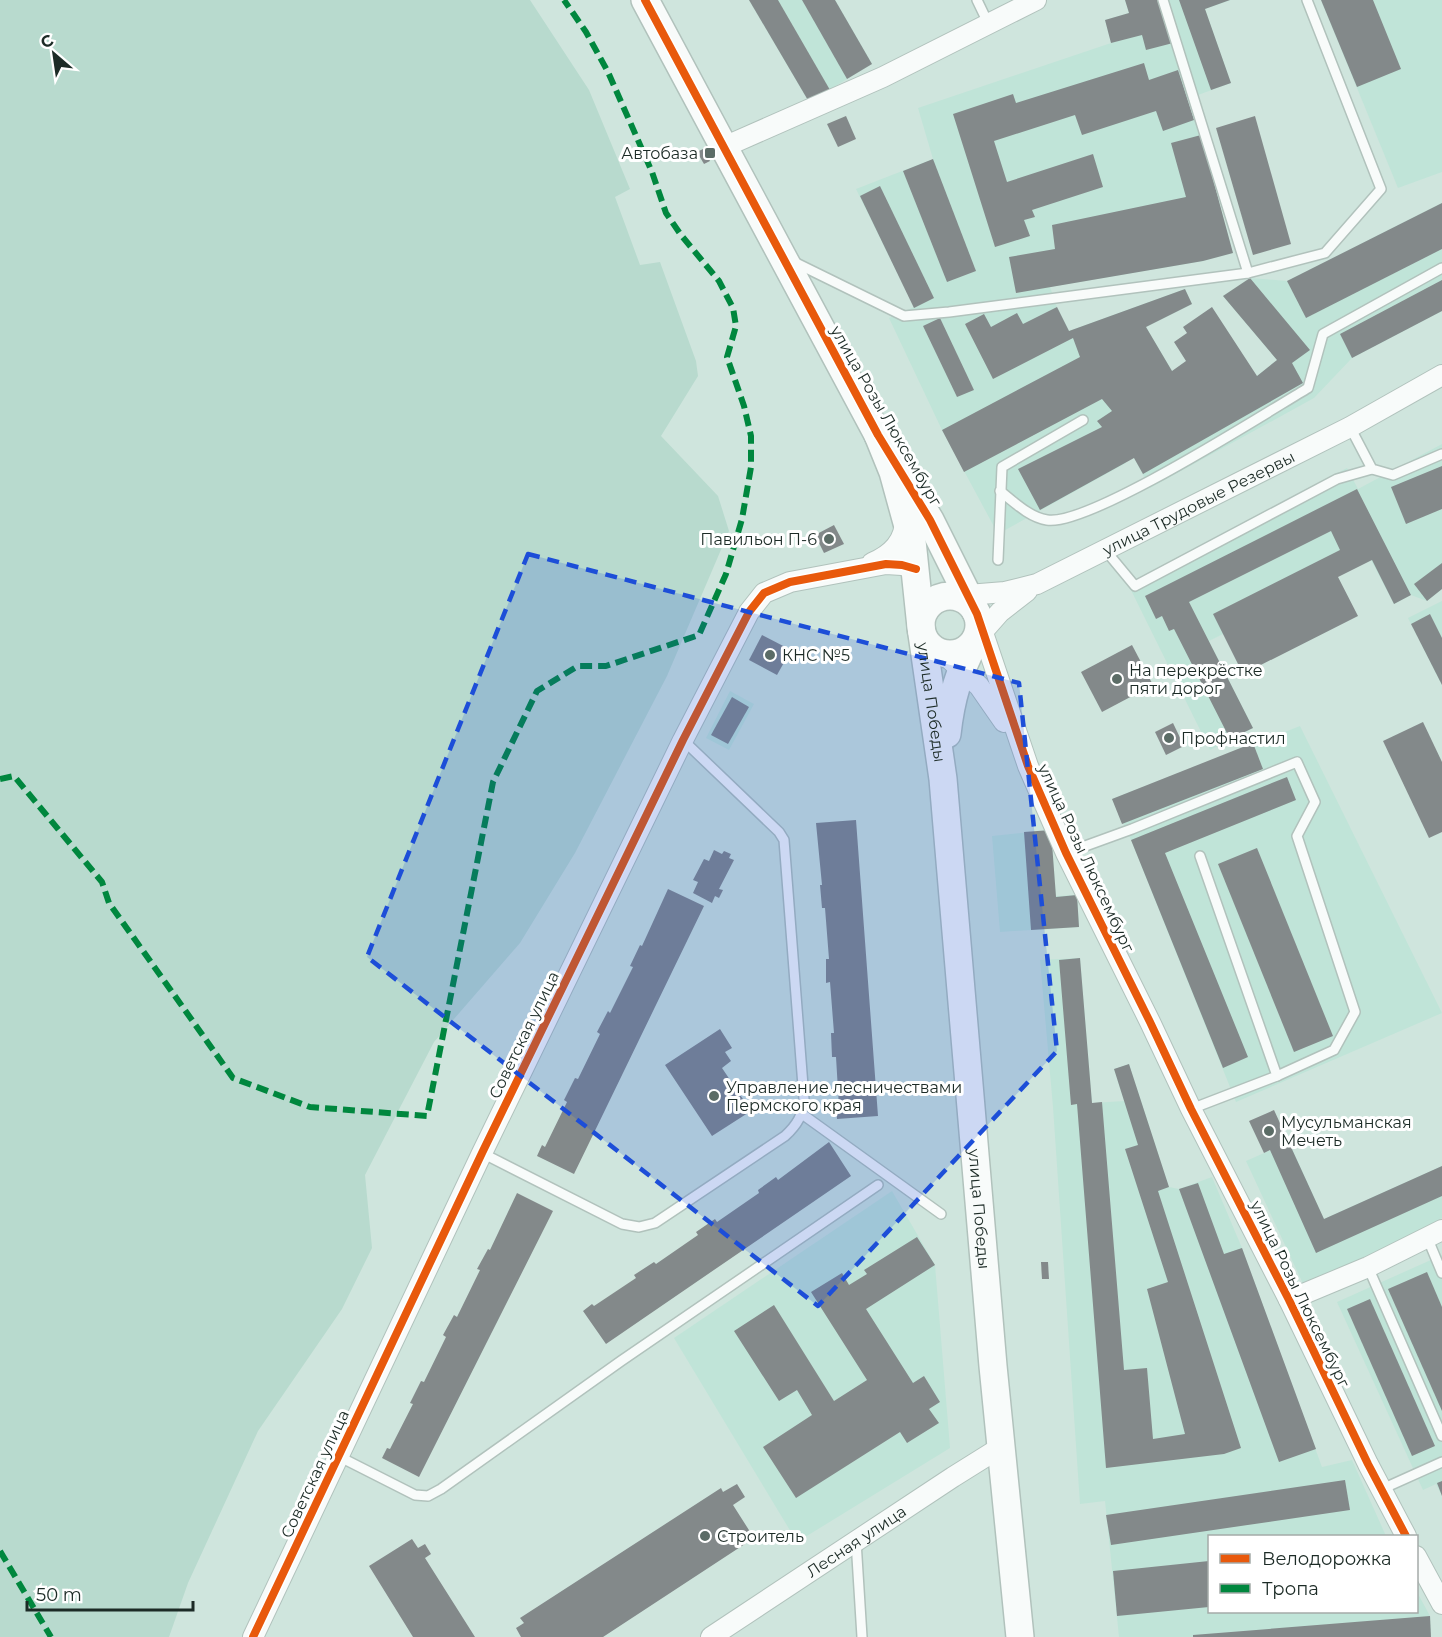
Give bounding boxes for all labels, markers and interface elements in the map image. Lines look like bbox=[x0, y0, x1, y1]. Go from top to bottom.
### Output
north arrow bbox=[24, 24, 84, 84]
text: С bbox=[37, 30, 57, 52]
place label: Автобаза bbox=[621, 144, 698, 163]
marker: Автобаза bbox=[703, 146, 717, 160]
street label: улица Розы Люксембург bbox=[826, 321, 946, 510]
street label: улица Трудовые Резервы bbox=[1099, 447, 1298, 559]
place label: Павильон П-6 bbox=[700, 530, 817, 549]
marker: Павильон П-6 bbox=[822, 532, 836, 546]
street label: улица Победы bbox=[914, 640, 950, 763]
place label: КНС №5 bbox=[782, 646, 850, 665]
marker: КНС №5 bbox=[763, 648, 777, 662]
place label: На перекрёстке пяти дорог bbox=[1129, 661, 1263, 698]
marker: На перекрёстке пяти дорог bbox=[1110, 672, 1124, 686]
place label: Профнастил bbox=[1181, 729, 1286, 748]
marker: Профнастил bbox=[1162, 731, 1176, 745]
street label: улица Розы Люксембург bbox=[1034, 760, 1138, 955]
street label: Советская улица bbox=[485, 968, 563, 1102]
place label: Управление лесничествами Пермского края bbox=[726, 1078, 962, 1115]
marker: Управление лесничествами Пермского края bbox=[707, 1089, 721, 1103]
place label: Мусульманская Мечеть bbox=[1281, 1113, 1412, 1150]
marker: Мусульманская Мечеть bbox=[1262, 1124, 1276, 1138]
street label: улица Победы bbox=[965, 1147, 994, 1270]
street label: улица Розы Люксембург bbox=[1246, 1197, 1354, 1391]
street label: Советская улица bbox=[277, 1407, 353, 1541]
street label: Лесная улица bbox=[803, 1501, 910, 1581]
place label: Строитель bbox=[717, 1527, 804, 1546]
marker: Строитель bbox=[698, 1529, 712, 1543]
legend bbox=[1208, 1535, 1418, 1613]
text: Велодорожка bbox=[1262, 1548, 1391, 1570]
scale bar bbox=[27, 1574, 194, 1612]
text: Тропа bbox=[1262, 1578, 1319, 1600]
text: 50 m bbox=[36, 1584, 82, 1606]

